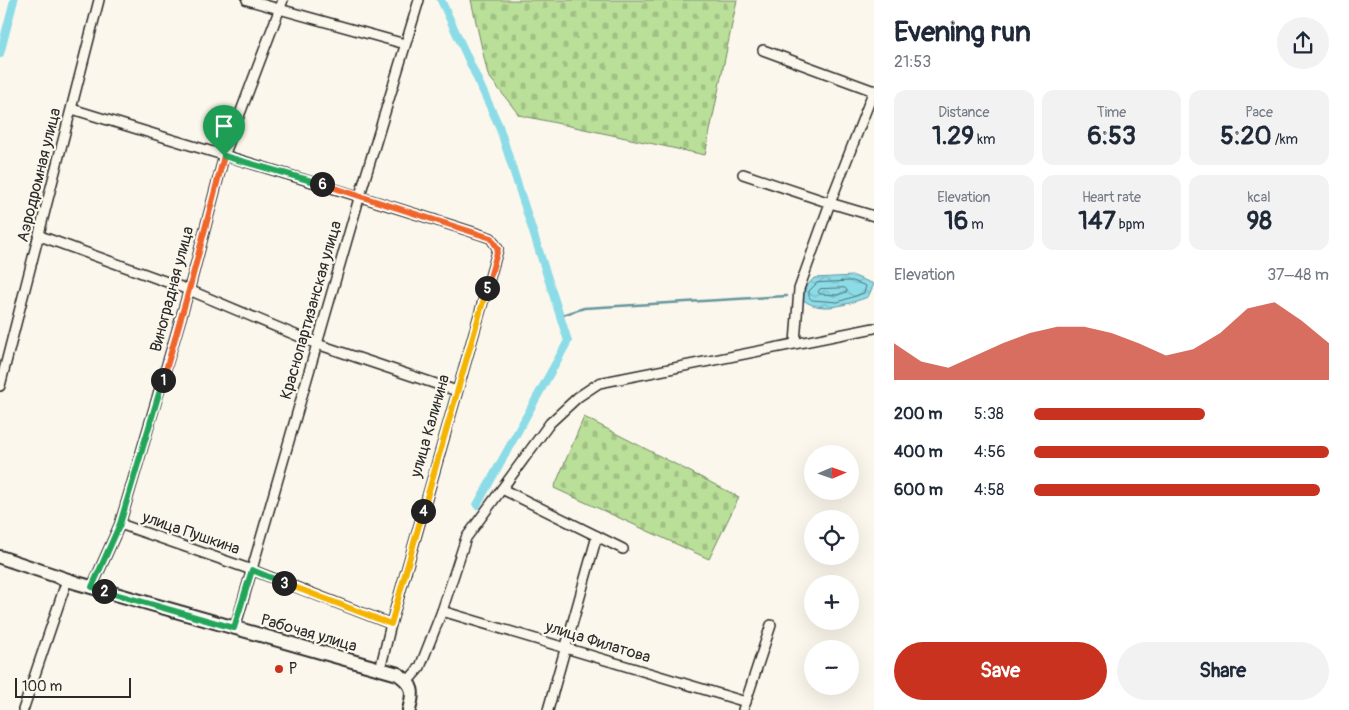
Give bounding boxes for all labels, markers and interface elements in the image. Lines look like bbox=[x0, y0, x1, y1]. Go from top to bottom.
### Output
text: Evening run bbox=[894, 15, 1031, 50]
button: share bbox=[1277, 17, 1329, 69]
text: 21:53 bbox=[894, 52, 931, 72]
text: Distance bbox=[938, 104, 989, 121]
text: Time bbox=[1097, 104, 1126, 121]
text: Pace bbox=[1245, 104, 1273, 121]
pin bbox=[203, 105, 245, 156]
street label: Аэродромная улица bbox=[13, 106, 65, 244]
icon: arrive bbox=[210, 112, 238, 140]
text: 1.29 bbox=[932, 121, 974, 152]
text: 6:53 bbox=[1087, 121, 1136, 152]
text: 5:20 bbox=[1220, 121, 1272, 152]
text: km bbox=[974, 131, 996, 148]
text: /km bbox=[1272, 131, 1298, 148]
pin: 6 bbox=[310, 172, 334, 196]
text: 6 bbox=[318, 176, 327, 193]
text: Elevation bbox=[937, 189, 991, 206]
text: Heart rate bbox=[1082, 189, 1141, 206]
text: kcal bbox=[1248, 189, 1271, 206]
text: 16 bbox=[944, 206, 968, 237]
text: 147 bbox=[1078, 206, 1116, 237]
text: 98 bbox=[1246, 206, 1272, 237]
text: m bbox=[968, 216, 984, 233]
text: bpm bbox=[1116, 216, 1145, 233]
street label: Краснопартизанская улица bbox=[276, 218, 346, 402]
street label: Виноградная улица bbox=[146, 224, 198, 354]
text: Elevation bbox=[894, 265, 955, 285]
text: 37–48 m bbox=[1267, 265, 1329, 285]
pin: 5 bbox=[474, 276, 500, 300]
text: 5 bbox=[484, 280, 491, 297]
pin: 1 bbox=[150, 368, 176, 392]
text: 1 bbox=[161, 372, 166, 389]
street label: улица Калинина bbox=[405, 372, 454, 481]
text: 200 m bbox=[894, 404, 942, 424]
text: 5:38 bbox=[974, 404, 1004, 424]
text: 400 m bbox=[894, 442, 943, 462]
text: 4:56 bbox=[974, 442, 1006, 462]
north arrow bbox=[804, 445, 859, 500]
map controls bbox=[804, 445, 859, 695]
text: 600 m bbox=[894, 480, 943, 500]
text: 4:58 bbox=[974, 480, 1004, 500]
pin: 4 bbox=[410, 498, 436, 524]
text: 4 bbox=[419, 503, 428, 520]
street label: улица Пушкина bbox=[139, 507, 242, 559]
button: locate bbox=[804, 510, 859, 565]
pin: 3 bbox=[272, 570, 296, 596]
text: 3 bbox=[281, 575, 288, 592]
button: + bbox=[804, 575, 859, 630]
pin: 2 bbox=[92, 578, 116, 604]
text: 2 bbox=[101, 583, 108, 600]
street label: Рабочая улица bbox=[259, 610, 359, 656]
street label: улица Филатова bbox=[542, 616, 653, 667]
button: − bbox=[804, 640, 859, 695]
button: Save bbox=[894, 642, 1107, 700]
button: Share bbox=[1117, 642, 1329, 700]
place label: Р bbox=[289, 659, 297, 679]
marker: Р bbox=[273, 663, 285, 675]
scale bar bbox=[15, 675, 131, 698]
text: 100 m bbox=[22, 678, 62, 695]

